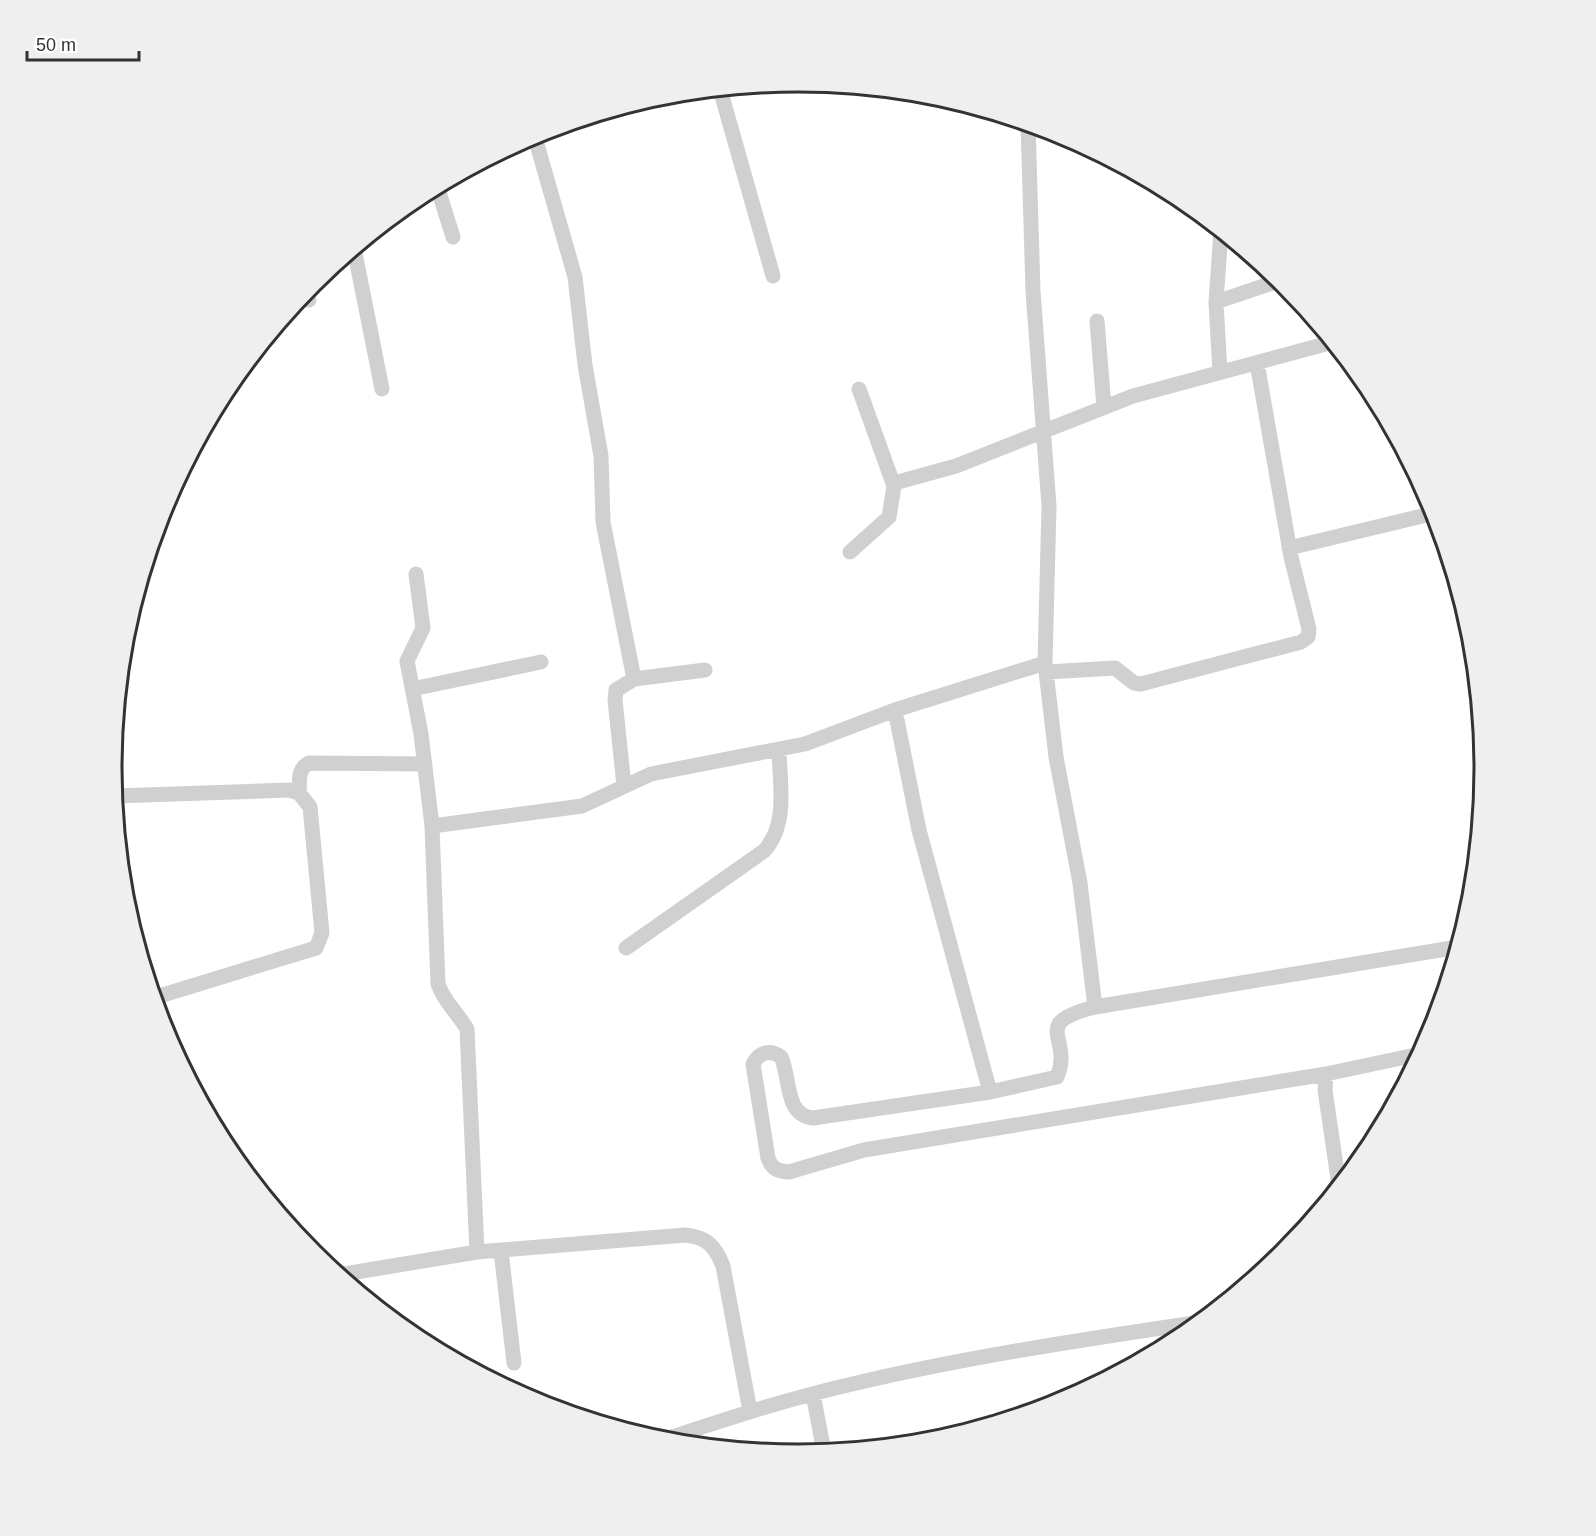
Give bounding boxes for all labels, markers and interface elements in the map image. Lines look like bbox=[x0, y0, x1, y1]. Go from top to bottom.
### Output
scale bar bbox=[27, 24, 140, 62]
text: 50 m bbox=[36, 35, 76, 55]

